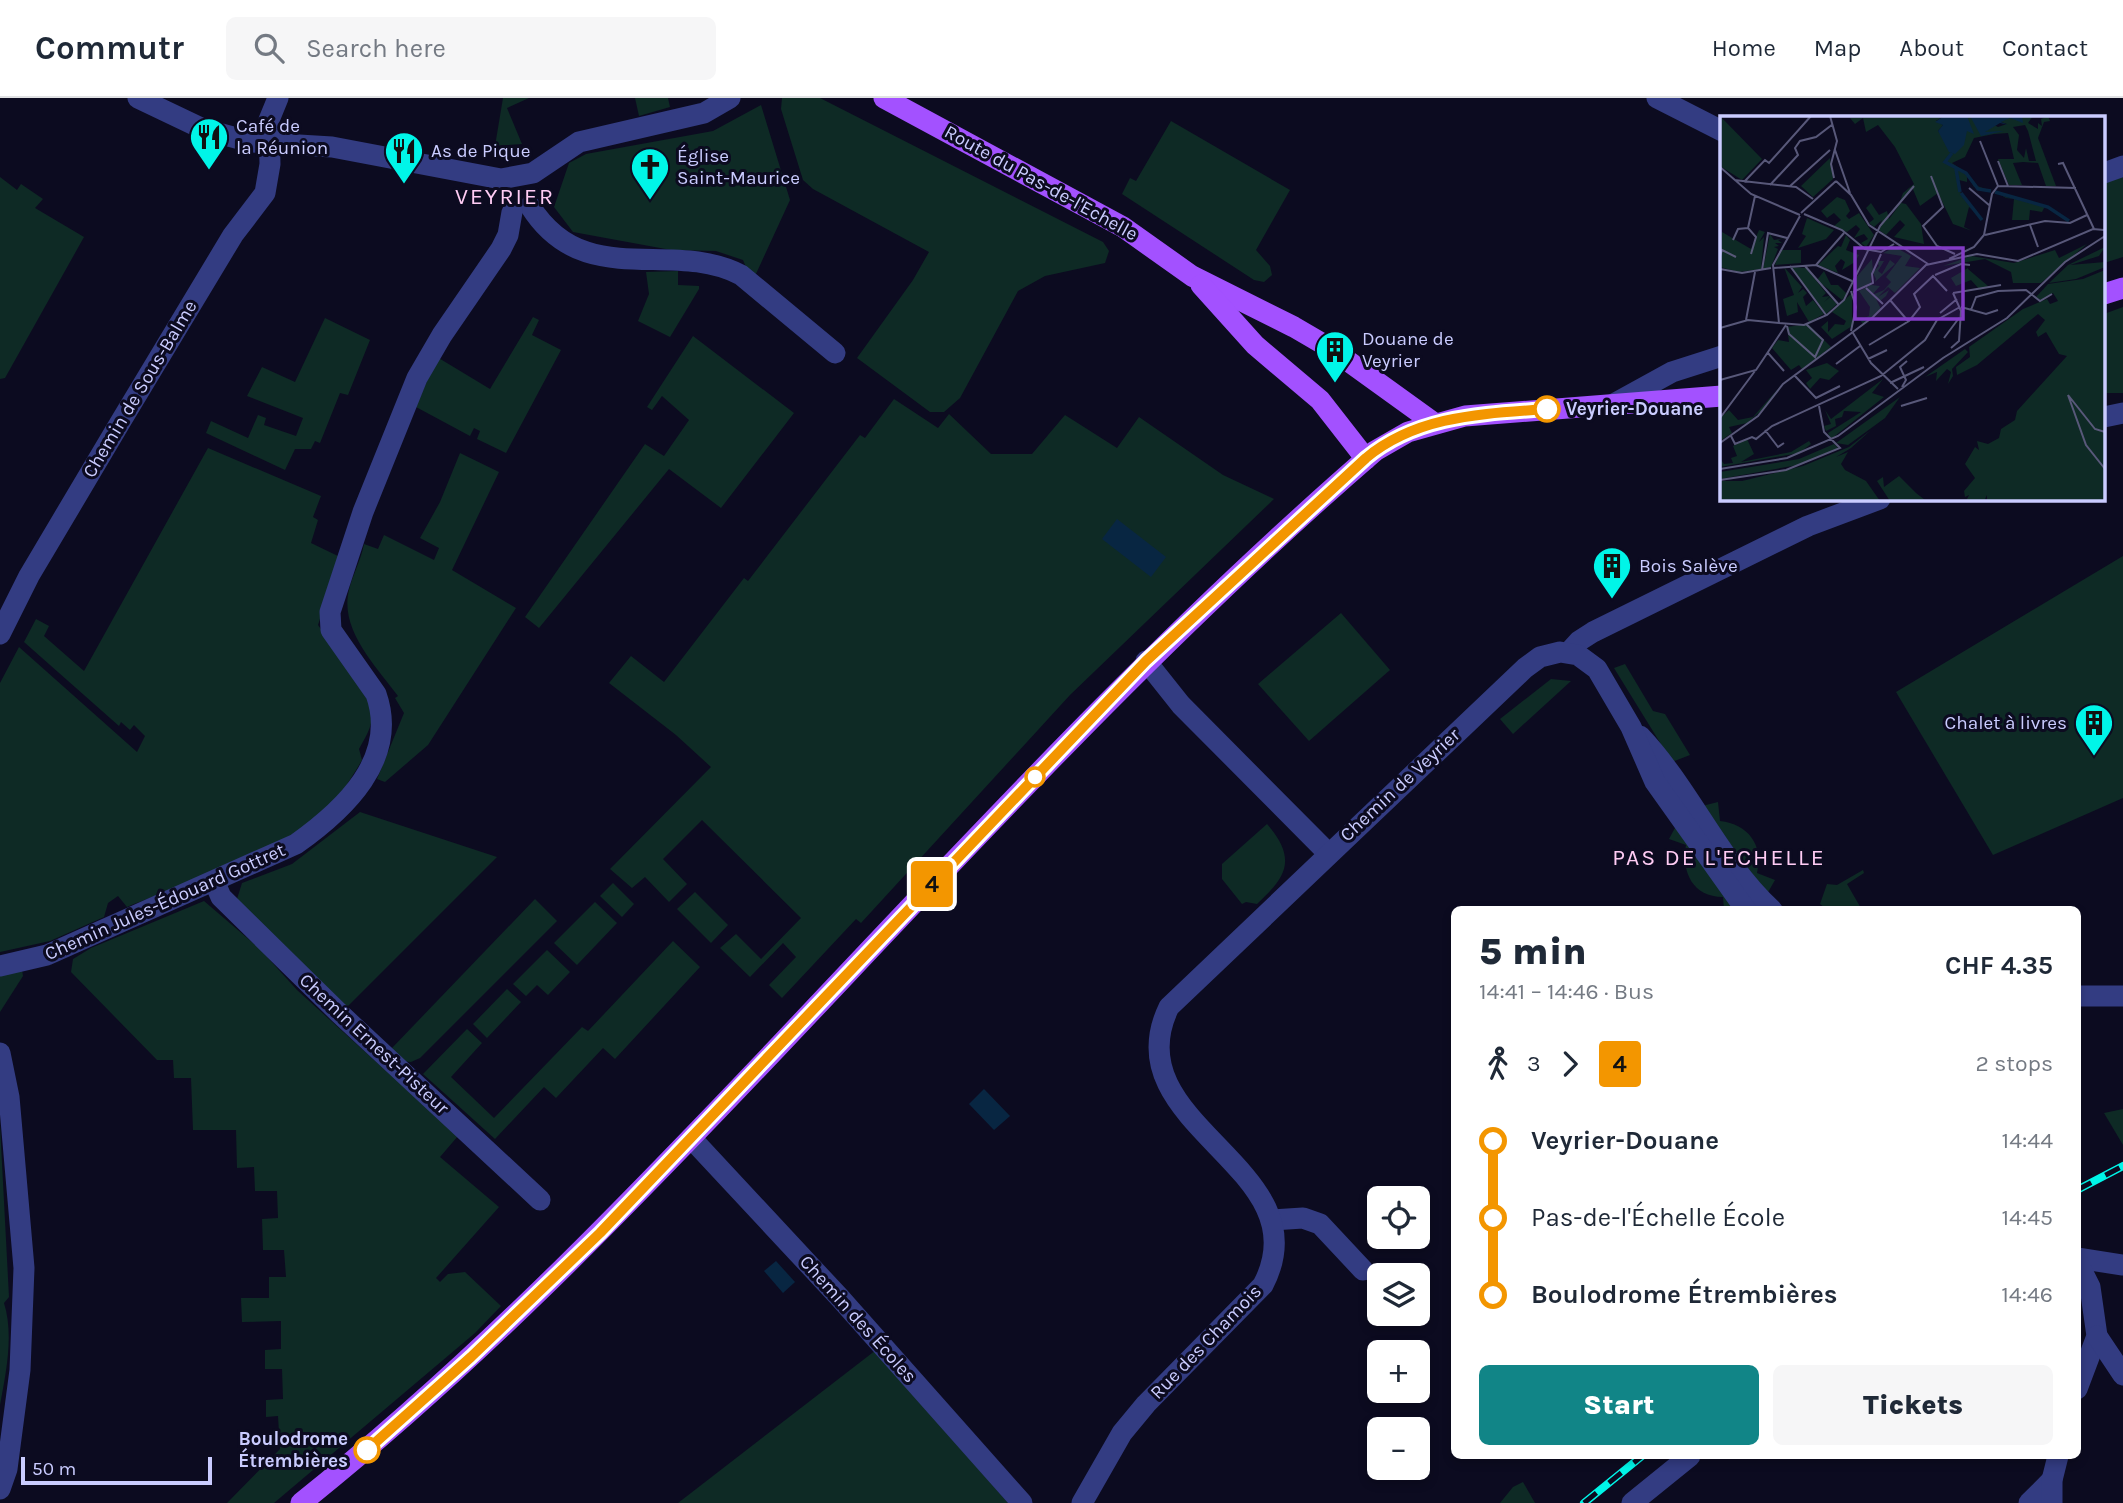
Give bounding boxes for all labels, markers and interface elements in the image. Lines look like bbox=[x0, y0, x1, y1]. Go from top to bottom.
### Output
search box bbox=[226, 17, 716, 80]
text: Commutr bbox=[35, 29, 184, 67]
icon: search bbox=[250, 29, 288, 67]
text: Search here bbox=[306, 33, 446, 64]
text: Home bbox=[1712, 34, 1776, 62]
text: Map bbox=[1814, 34, 1861, 62]
text: About bbox=[1899, 34, 1964, 62]
text: Contact bbox=[2002, 34, 2088, 62]
place label: Café de la Réunion bbox=[236, 115, 328, 159]
restaurant icon: Café de la Réunion bbox=[188, 116, 230, 171]
inset map bbox=[1720, 116, 2106, 500]
street label: Route du Pas-de-l'Echelle bbox=[941, 121, 1141, 245]
restaurant icon: As de Pique bbox=[383, 130, 425, 185]
place label: As de Pique bbox=[431, 140, 530, 162]
place label: Église Saint-Maurice bbox=[677, 144, 800, 189]
church icon: Église Saint-Maurice bbox=[629, 146, 671, 201]
district label: VEYRIER bbox=[455, 183, 555, 210]
street label: Chemin de Sous-Balme bbox=[78, 296, 202, 482]
place label: Douane de Veyrier bbox=[1362, 328, 1454, 372]
building icon: Douane de Veyrier bbox=[1314, 329, 1356, 384]
marker: Veyrier-Douane bbox=[1534, 396, 1560, 422]
place label: Veyrier-Douane bbox=[1566, 398, 1703, 420]
building icon: Bois Salève bbox=[1591, 545, 1633, 600]
place label: Bois Salève bbox=[1639, 555, 1738, 577]
building icon: Chalet à livres bbox=[2073, 702, 2115, 757]
place label: Chalet à livres bbox=[1945, 712, 2067, 734]
street label: Chemin de Veyrier bbox=[1336, 724, 1465, 846]
unlabelled marker bbox=[1025, 767, 1045, 787]
street label: Chemin Jules-Édouard Gottret bbox=[41, 838, 289, 965]
district label: PAS DE L'ECHELLE bbox=[1612, 844, 1826, 871]
line badge: 4 bbox=[909, 861, 955, 907]
text: 4 bbox=[925, 870, 939, 898]
text: 5 min bbox=[1479, 929, 1587, 974]
text: CHF 4.35 bbox=[1945, 950, 2053, 981]
street label: Chemin Ernest-Pisteur bbox=[295, 969, 453, 1119]
text: 14:41 – 14:46 · Bus bbox=[1479, 978, 1654, 1005]
icon: walk bbox=[1479, 1045, 1517, 1083]
icon: forward bbox=[1551, 1045, 1589, 1083]
text: 3 bbox=[1527, 1050, 1541, 1077]
text: 4 bbox=[1613, 1050, 1627, 1078]
text: 2 stops bbox=[1975, 1050, 2053, 1077]
text: Veyrier-Douane bbox=[1531, 1125, 1719, 1156]
text: 14:44 bbox=[2002, 1127, 2053, 1154]
map controls bbox=[1367, 1186, 1430, 1480]
button: locate bbox=[1367, 1186, 1430, 1249]
text: Pas-de-l'Échelle École bbox=[1531, 1202, 1785, 1233]
text: 14:45 bbox=[2001, 1204, 2053, 1231]
street label: Chemin des Écoles bbox=[795, 1250, 922, 1387]
button: layers bbox=[1367, 1263, 1430, 1326]
text: Boulodrome Étrembières bbox=[1531, 1279, 1838, 1310]
street label: Rue des Chamois bbox=[1146, 1280, 1266, 1404]
text: 14:46 bbox=[2001, 1281, 2053, 1308]
button: + bbox=[1367, 1340, 1430, 1403]
button: Start bbox=[1479, 1365, 1759, 1445]
button: Tickets bbox=[1773, 1365, 2053, 1445]
button: − bbox=[1367, 1417, 1430, 1480]
place label: Boulodrome Étrembières bbox=[238, 1428, 348, 1472]
marker: Boulodrome Étrembières bbox=[354, 1437, 380, 1463]
scale bar bbox=[21, 1454, 212, 1486]
text: 50 m bbox=[32, 1458, 76, 1480]

